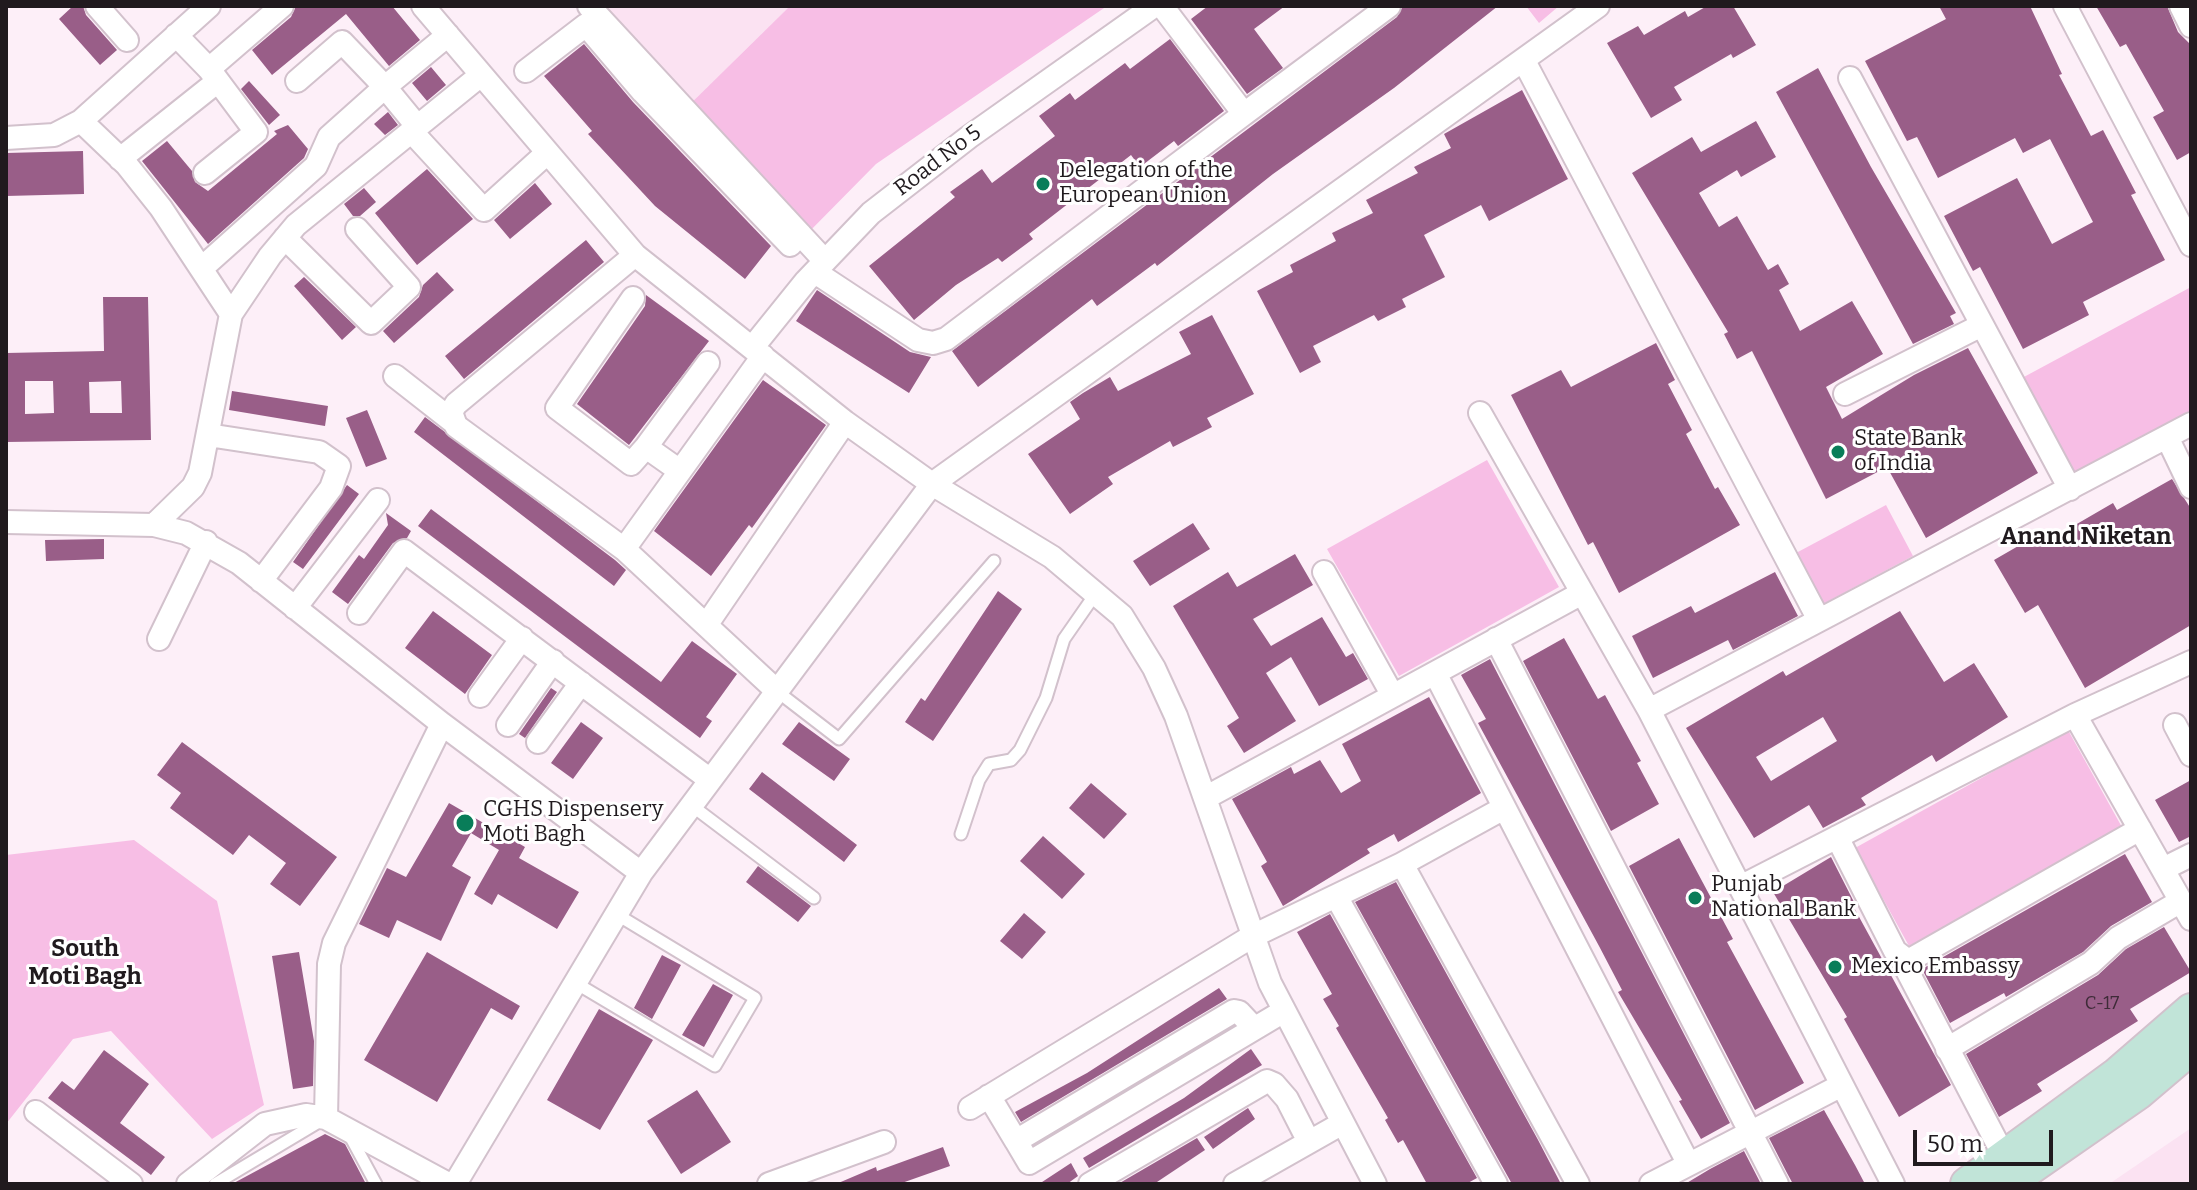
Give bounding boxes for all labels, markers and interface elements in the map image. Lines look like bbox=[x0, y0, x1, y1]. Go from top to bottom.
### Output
street label: Road No 5 bbox=[889, 120, 987, 202]
place label: Delegation of the European Union bbox=[1059, 158, 1233, 210]
marker: Delegation of the European Union bbox=[1034, 175, 1052, 193]
place label: State Bank of India bbox=[1854, 426, 1963, 478]
marker: State Bank of India bbox=[1829, 443, 1847, 461]
district label: Anand Niketan bbox=[2000, 523, 2172, 551]
place label: CGHS Dispensery Moti Bagh bbox=[483, 797, 663, 848]
marker: CGHS Dispensery Moti Bagh bbox=[454, 812, 476, 834]
place label: Punjab National Bank bbox=[1711, 872, 1856, 924]
marker: Punjab National Bank bbox=[1686, 889, 1704, 907]
district label: South Moti Bagh bbox=[28, 935, 142, 991]
place label: Mexico Embassy bbox=[1851, 954, 2019, 980]
marker: Mexico Embassy bbox=[1826, 958, 1844, 976]
house number: C-17 bbox=[2085, 993, 2119, 1015]
scale bar bbox=[1917, 1114, 2057, 1164]
text: 50 m bbox=[1927, 1130, 1983, 1158]

